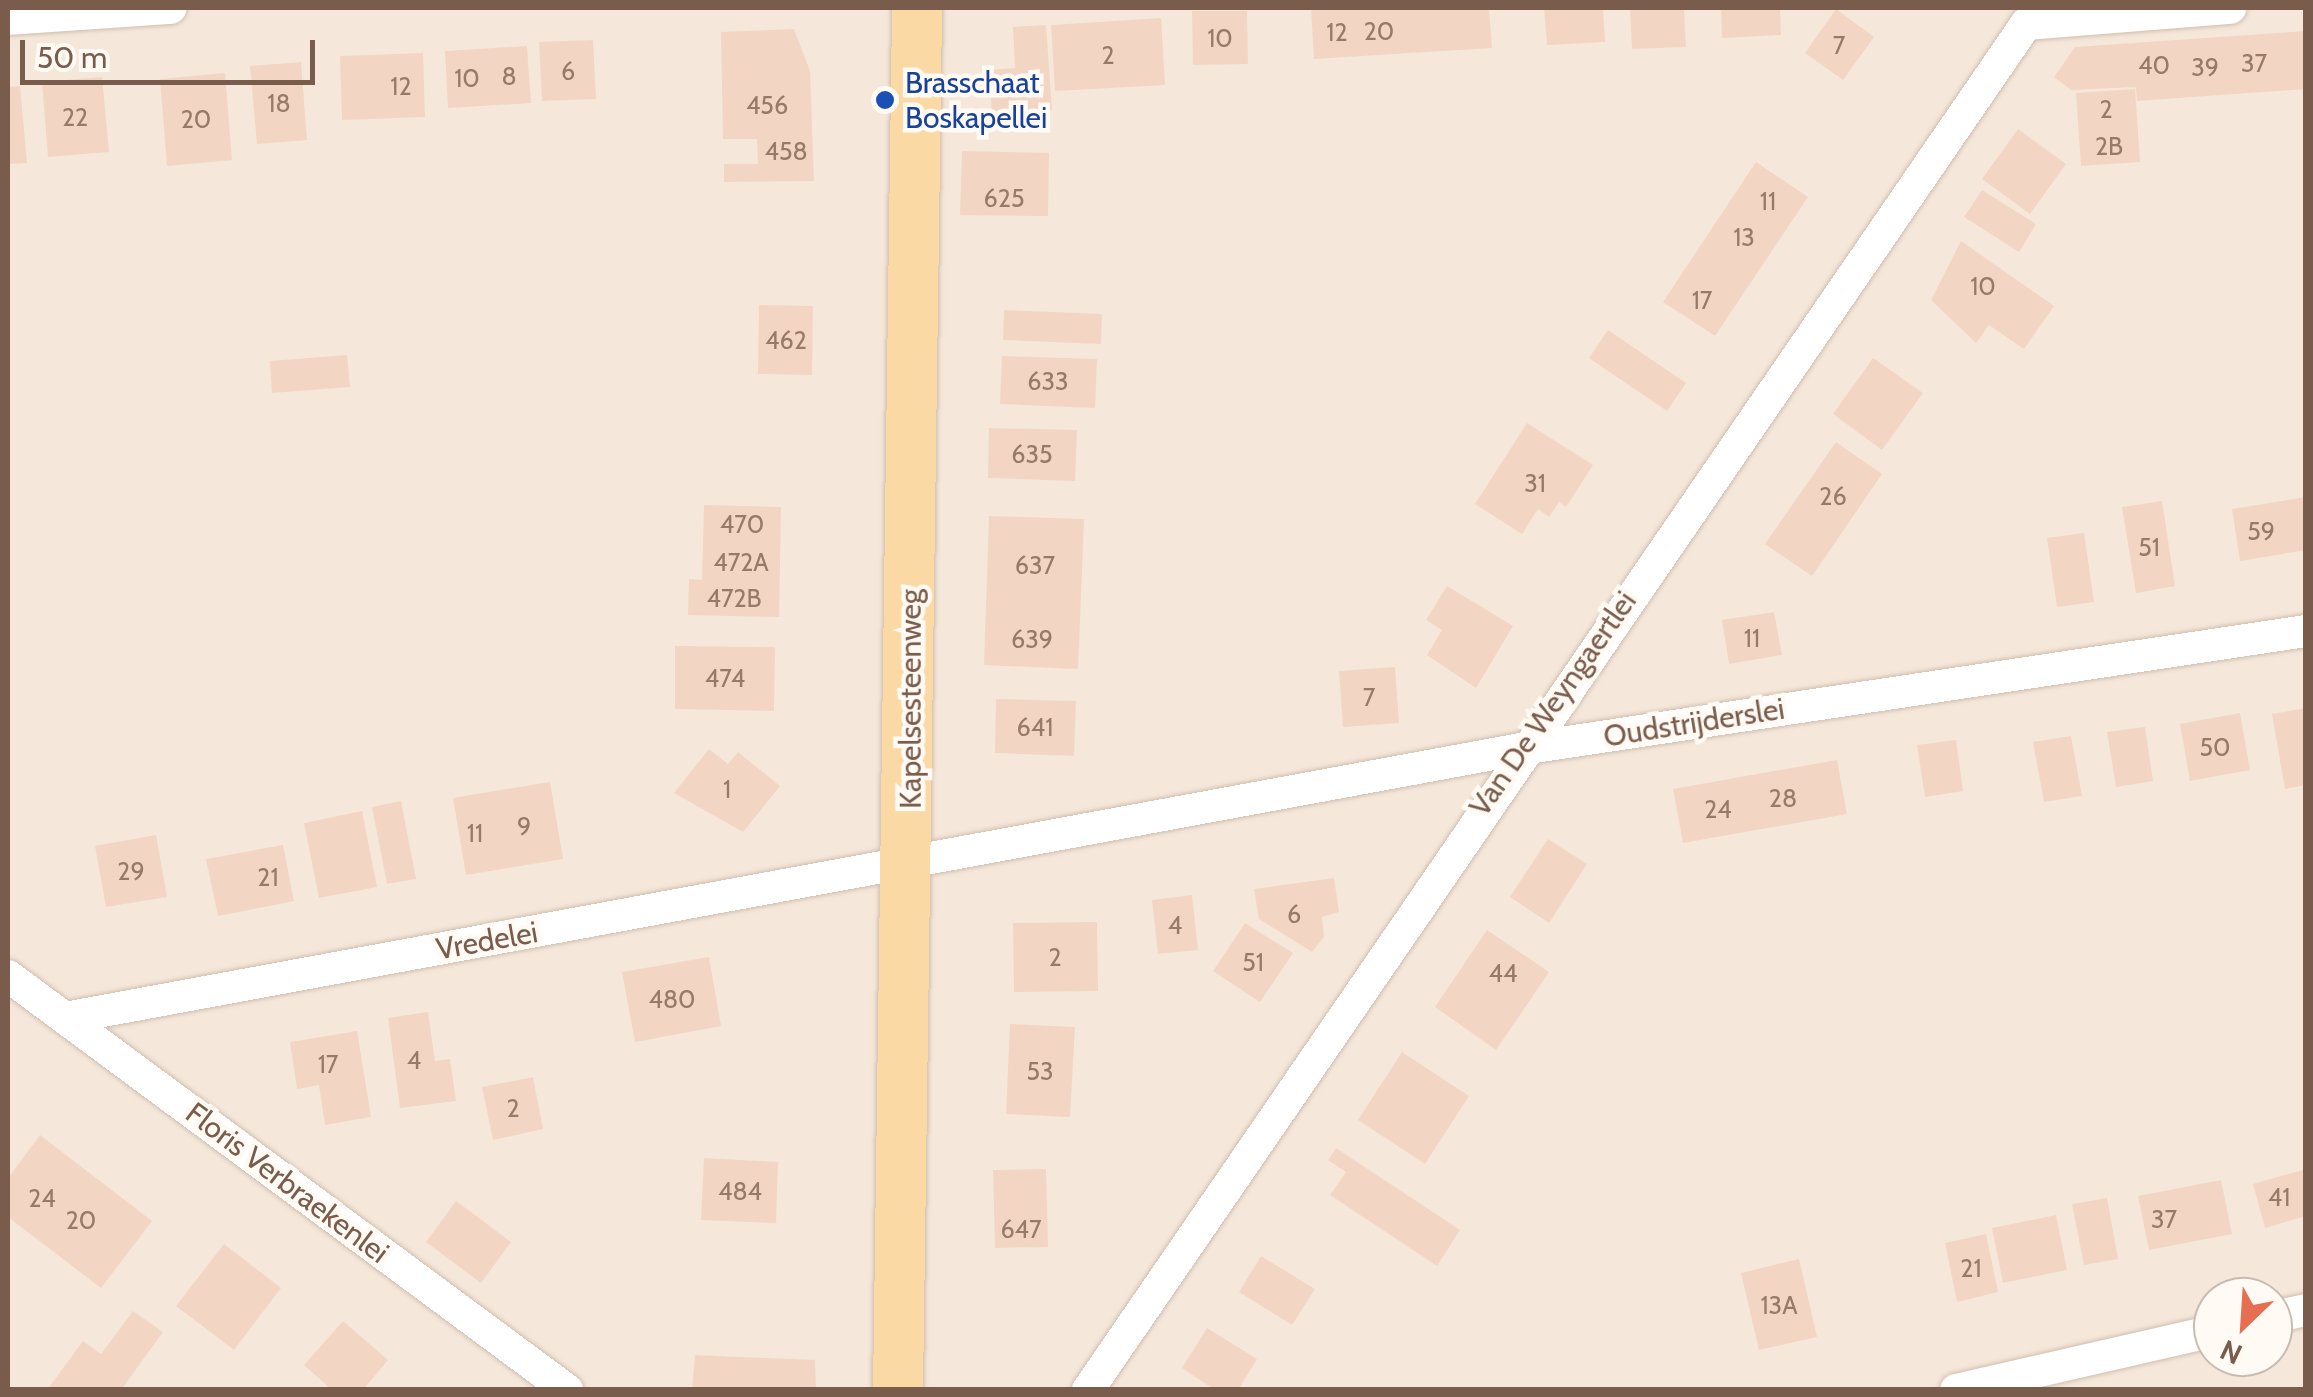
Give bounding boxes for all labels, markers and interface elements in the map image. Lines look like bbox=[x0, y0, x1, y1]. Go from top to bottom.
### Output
house number: 20 bbox=[1364, 16, 1394, 46]
house number: 12 bbox=[1326, 17, 1348, 47]
scale bar bbox=[25, 20, 320, 82]
house number: 10 bbox=[1207, 23, 1233, 53]
house number: 7 bbox=[1833, 30, 1845, 60]
text: 50 m bbox=[37, 39, 107, 76]
house number: 2 bbox=[1101, 40, 1115, 70]
house number: 37 bbox=[2241, 48, 2267, 78]
house number: 40 bbox=[2138, 50, 2170, 80]
house number: 39 bbox=[2191, 52, 2219, 82]
house number: 6 bbox=[561, 56, 575, 86]
house number: 8 bbox=[501, 61, 517, 91]
house number: 10 bbox=[454, 63, 480, 93]
place label: Brasschaat Boskapellei bbox=[905, 65, 1047, 136]
house number: 12 bbox=[390, 71, 412, 101]
house number: 18 bbox=[267, 88, 291, 118]
marker: Brasschaat Boskapellei bbox=[874, 89, 896, 111]
house number: 456 bbox=[746, 90, 788, 120]
house number: 2 bbox=[2099, 94, 2113, 124]
house number: 22 bbox=[62, 102, 88, 132]
house number: 20 bbox=[181, 104, 211, 134]
house number: 2B bbox=[2095, 131, 2123, 161]
house number: 458 bbox=[764, 136, 808, 166]
house number: 625 bbox=[984, 183, 1024, 213]
house number: 11 bbox=[1760, 186, 1776, 216]
house number: 13 bbox=[1733, 222, 1755, 252]
house number: 10 bbox=[1970, 271, 1996, 301]
house number: 17 bbox=[1692, 285, 1712, 315]
house number: 462 bbox=[765, 325, 807, 355]
house number: 633 bbox=[1027, 366, 1069, 396]
house number: 635 bbox=[1011, 439, 1053, 469]
house number: 31 bbox=[1524, 468, 1546, 498]
house number: 26 bbox=[1819, 481, 1847, 511]
house number: 470 bbox=[720, 509, 764, 539]
house number: 59 bbox=[2247, 516, 2275, 546]
house number: 51 bbox=[2138, 532, 2160, 562]
house number: 472A bbox=[713, 547, 769, 577]
house number: 637 bbox=[1015, 550, 1055, 580]
house number: 472B bbox=[706, 583, 762, 613]
street label: Van De Weyngaertlei bbox=[1462, 585, 1644, 823]
street label: Kapelsesteenweg bbox=[893, 589, 929, 809]
house number: 11 bbox=[1744, 623, 1760, 653]
house number: 639 bbox=[1011, 624, 1053, 654]
house number: 474 bbox=[705, 663, 745, 693]
house number: 7 bbox=[1363, 682, 1375, 712]
street label: Oudstrijderslei bbox=[1601, 691, 1787, 755]
house number: 641 bbox=[1017, 712, 1053, 742]
house number: 50 bbox=[2200, 732, 2230, 762]
house number: 1 bbox=[723, 774, 731, 804]
house number: 28 bbox=[1769, 783, 1797, 813]
house number: 24 bbox=[1704, 794, 1732, 824]
house number: 9 bbox=[517, 811, 531, 841]
house number: 11 bbox=[467, 818, 483, 848]
house number: 29 bbox=[117, 856, 145, 886]
house number: 21 bbox=[257, 862, 279, 892]
house number: 6 bbox=[1287, 899, 1301, 929]
house number: 4 bbox=[1168, 910, 1182, 940]
street label: Vredelei bbox=[433, 914, 541, 968]
house number: 2 bbox=[1048, 942, 1062, 972]
house number: 51 bbox=[1242, 947, 1264, 977]
house number: 44 bbox=[1489, 958, 1517, 988]
house number: 480 bbox=[648, 984, 696, 1014]
house number: 4 bbox=[407, 1045, 421, 1075]
house number: 17 bbox=[318, 1049, 338, 1079]
house number: 53 bbox=[1026, 1056, 1054, 1086]
house number: 2 bbox=[506, 1093, 520, 1123]
street label: Floris Verbraekenlei bbox=[178, 1095, 396, 1271]
house number: 484 bbox=[718, 1176, 762, 1206]
house number: 41 bbox=[2268, 1182, 2290, 1212]
house number: 24 bbox=[28, 1183, 56, 1213]
house number: 37 bbox=[2151, 1204, 2177, 1234]
house number: 20 bbox=[66, 1205, 96, 1235]
house number: 647 bbox=[1000, 1214, 1042, 1244]
house number: 21 bbox=[1960, 1253, 1982, 1283]
north arrow bbox=[2193, 1277, 2293, 1377]
house number: 13A bbox=[1760, 1290, 1798, 1320]
text: N bbox=[2215, 1333, 2247, 1372]

